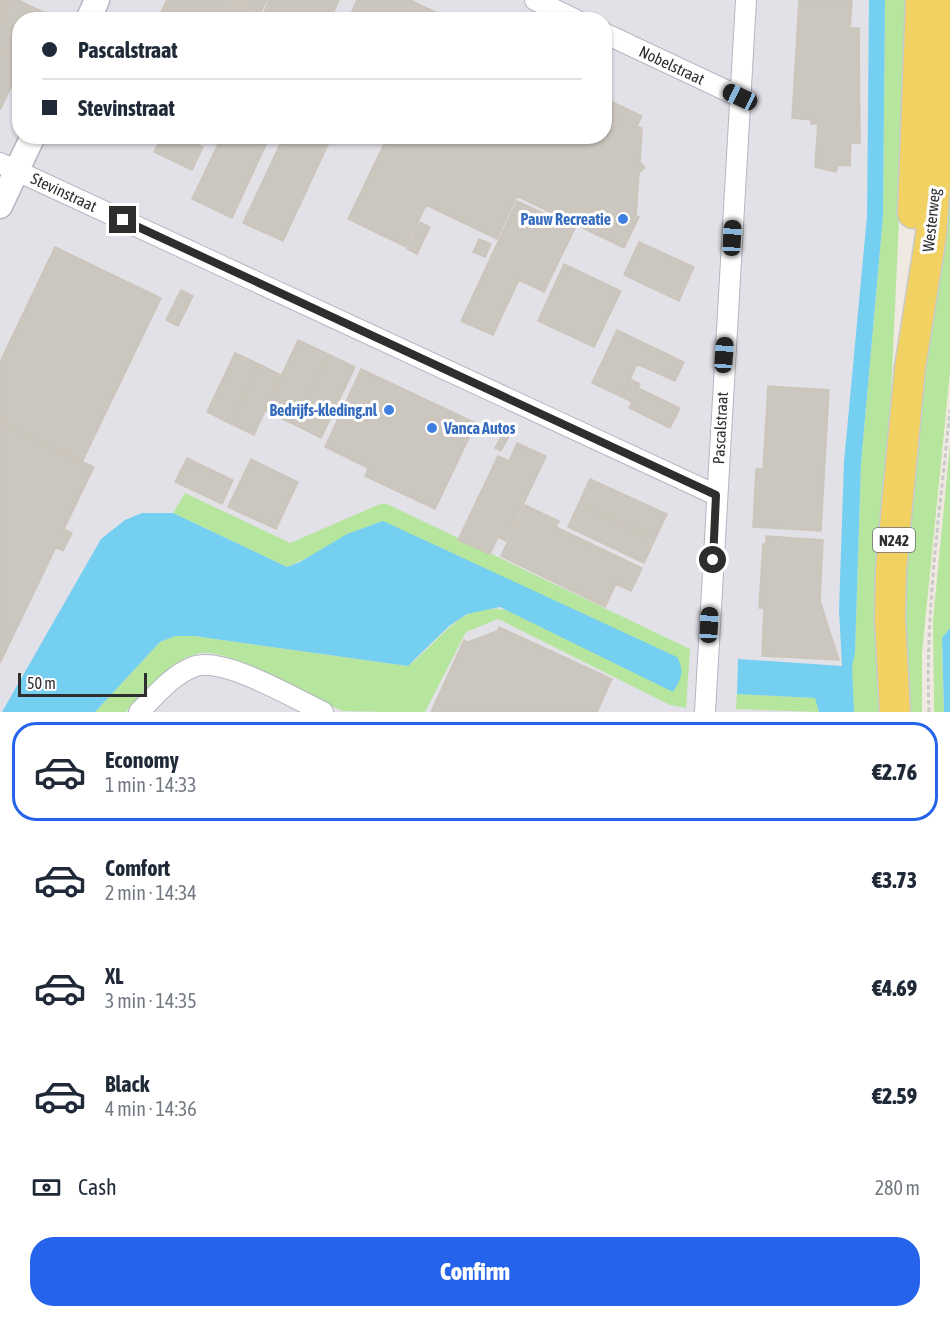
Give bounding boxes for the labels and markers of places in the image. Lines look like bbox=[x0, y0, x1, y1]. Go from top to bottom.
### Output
place label: Pauw Recreatie bbox=[520, 210, 611, 228]
marker: Pauw Recreatie bbox=[616, 212, 630, 226]
place label: Bedrijfs-kleding.nl bbox=[269, 401, 378, 419]
marker: Bedrijfs-kleding.nl bbox=[382, 403, 396, 417]
place label: Vanca Autos bbox=[443, 419, 516, 437]
marker: Vanca Autos bbox=[425, 421, 439, 435]

